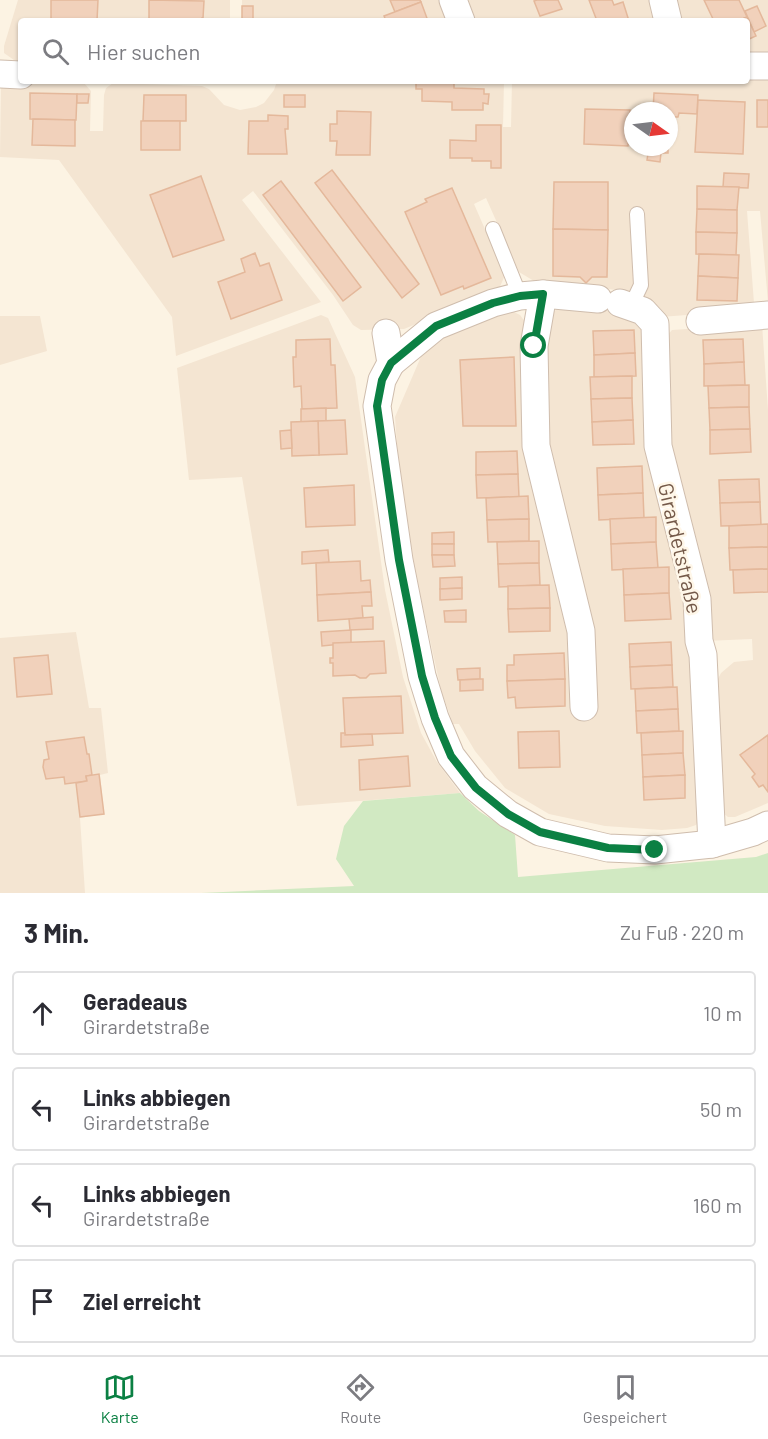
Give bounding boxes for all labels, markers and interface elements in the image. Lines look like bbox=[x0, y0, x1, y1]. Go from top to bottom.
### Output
search box bbox=[18, 18, 750, 84]
icon: search bbox=[39, 35, 72, 68]
text: Hier suchen bbox=[87, 38, 200, 64]
north arrow bbox=[624, 102, 678, 156]
route start bbox=[520, 332, 546, 358]
street label: Girardetstraße bbox=[654, 480, 708, 616]
route end bbox=[641, 836, 667, 862]
text: 3 Min. bbox=[24, 917, 90, 948]
text: Zu Fuß · 220 m bbox=[620, 920, 744, 944]
text: Geradeaus bbox=[83, 988, 187, 1014]
icon: ahead bbox=[26, 997, 59, 1030]
text: 10 m bbox=[703, 1001, 742, 1025]
text: Girardetstraße bbox=[83, 1014, 210, 1038]
text: Links abbiegen bbox=[83, 1084, 231, 1110]
icon: left bbox=[26, 1093, 59, 1126]
text: 50 m bbox=[700, 1097, 742, 1121]
text: Girardetstraße bbox=[83, 1110, 210, 1134]
text: Links abbiegen bbox=[83, 1180, 231, 1206]
icon: left bbox=[26, 1189, 59, 1222]
text: 160 m bbox=[693, 1193, 742, 1217]
text: Girardetstraße bbox=[83, 1206, 210, 1230]
icon: arrive bbox=[26, 1285, 59, 1318]
text: Ziel erreicht bbox=[83, 1288, 201, 1314]
tab: Karte bbox=[101, 1371, 139, 1426]
tab: Route bbox=[340, 1371, 381, 1426]
tab: Gespeichert bbox=[583, 1371, 667, 1426]

